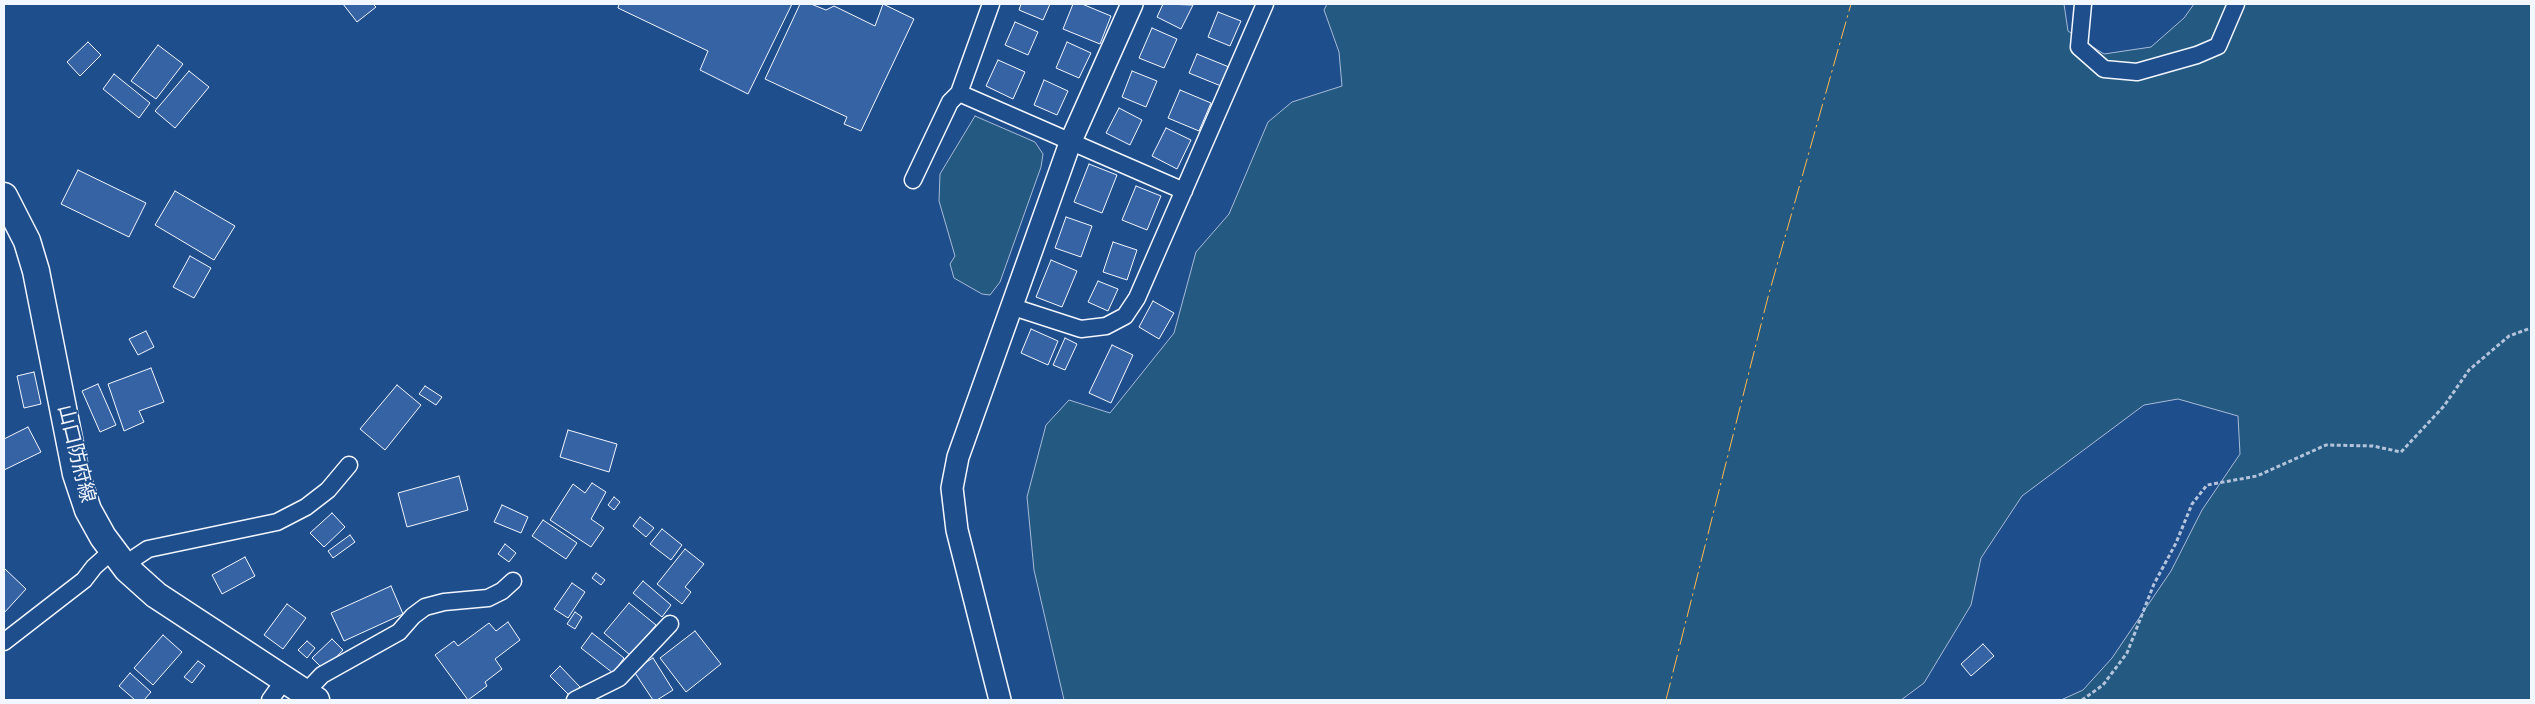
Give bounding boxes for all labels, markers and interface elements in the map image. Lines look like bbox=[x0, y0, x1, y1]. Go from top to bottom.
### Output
street label: 山口防府線 bbox=[51, 403, 99, 505]

